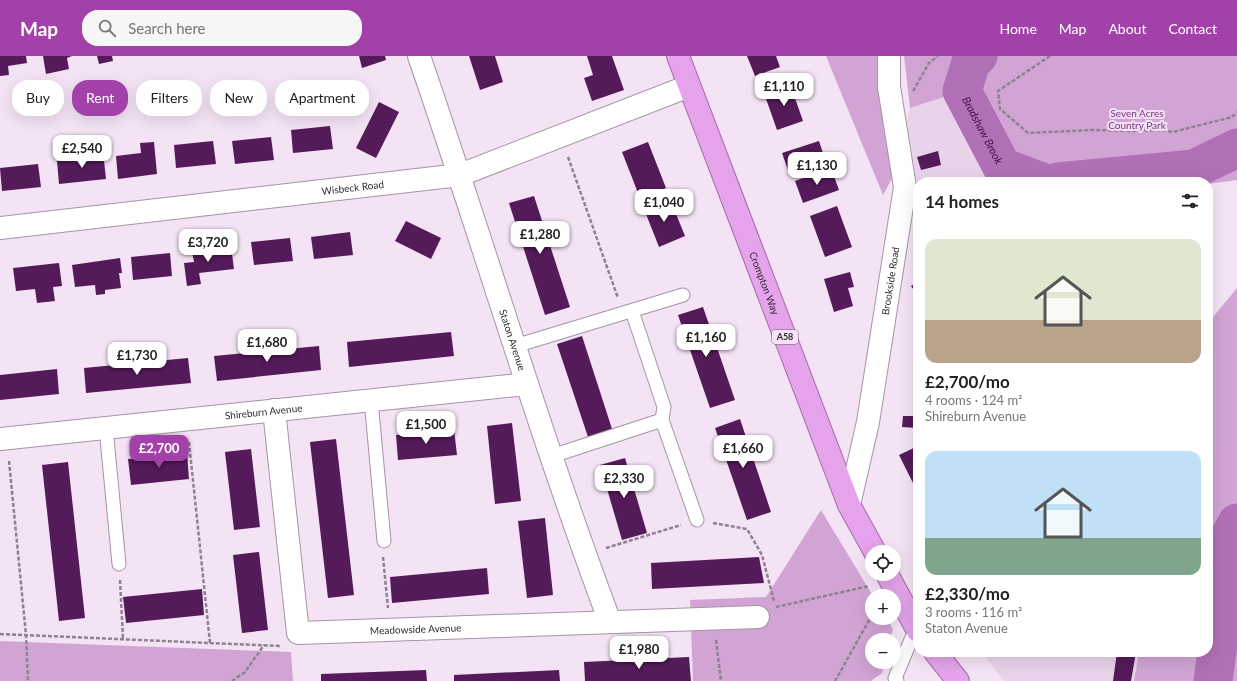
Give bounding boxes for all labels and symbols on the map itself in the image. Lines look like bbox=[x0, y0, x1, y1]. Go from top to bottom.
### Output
pin: £1,110 bbox=[751, 73, 817, 107]
water label: Bradshaw Brook bbox=[960, 94, 1007, 167]
park label: Seven Acres Country Park bbox=[1108, 107, 1167, 131]
pin: £2,540 bbox=[49, 135, 115, 169]
pin: £1,130 bbox=[784, 152, 850, 186]
street label: Wisbeck Road bbox=[321, 178, 384, 197]
pin: £1,040 bbox=[631, 189, 697, 223]
pin: £1,280 bbox=[507, 221, 573, 255]
pin: £3,720 bbox=[175, 229, 241, 263]
street label: Brookside Road bbox=[879, 246, 901, 316]
street label: Crompton Way bbox=[747, 250, 782, 317]
street label: Staton Avenue bbox=[497, 308, 528, 372]
pin: £1,160 bbox=[673, 324, 739, 358]
pin: £1,680 bbox=[234, 329, 300, 363]
road number: A58 bbox=[772, 330, 798, 344]
pin: £1,730 bbox=[104, 342, 170, 376]
street label: Shireburn Avenue bbox=[224, 401, 303, 422]
pin: £1,500 bbox=[393, 411, 459, 445]
pin: £2,700 bbox=[126, 435, 192, 469]
pin: £1,660 bbox=[710, 435, 776, 469]
pin: £2,330 bbox=[591, 465, 657, 499]
street label: Meadowside Avenue bbox=[370, 621, 462, 636]
pin: £1,980 bbox=[606, 636, 672, 670]

